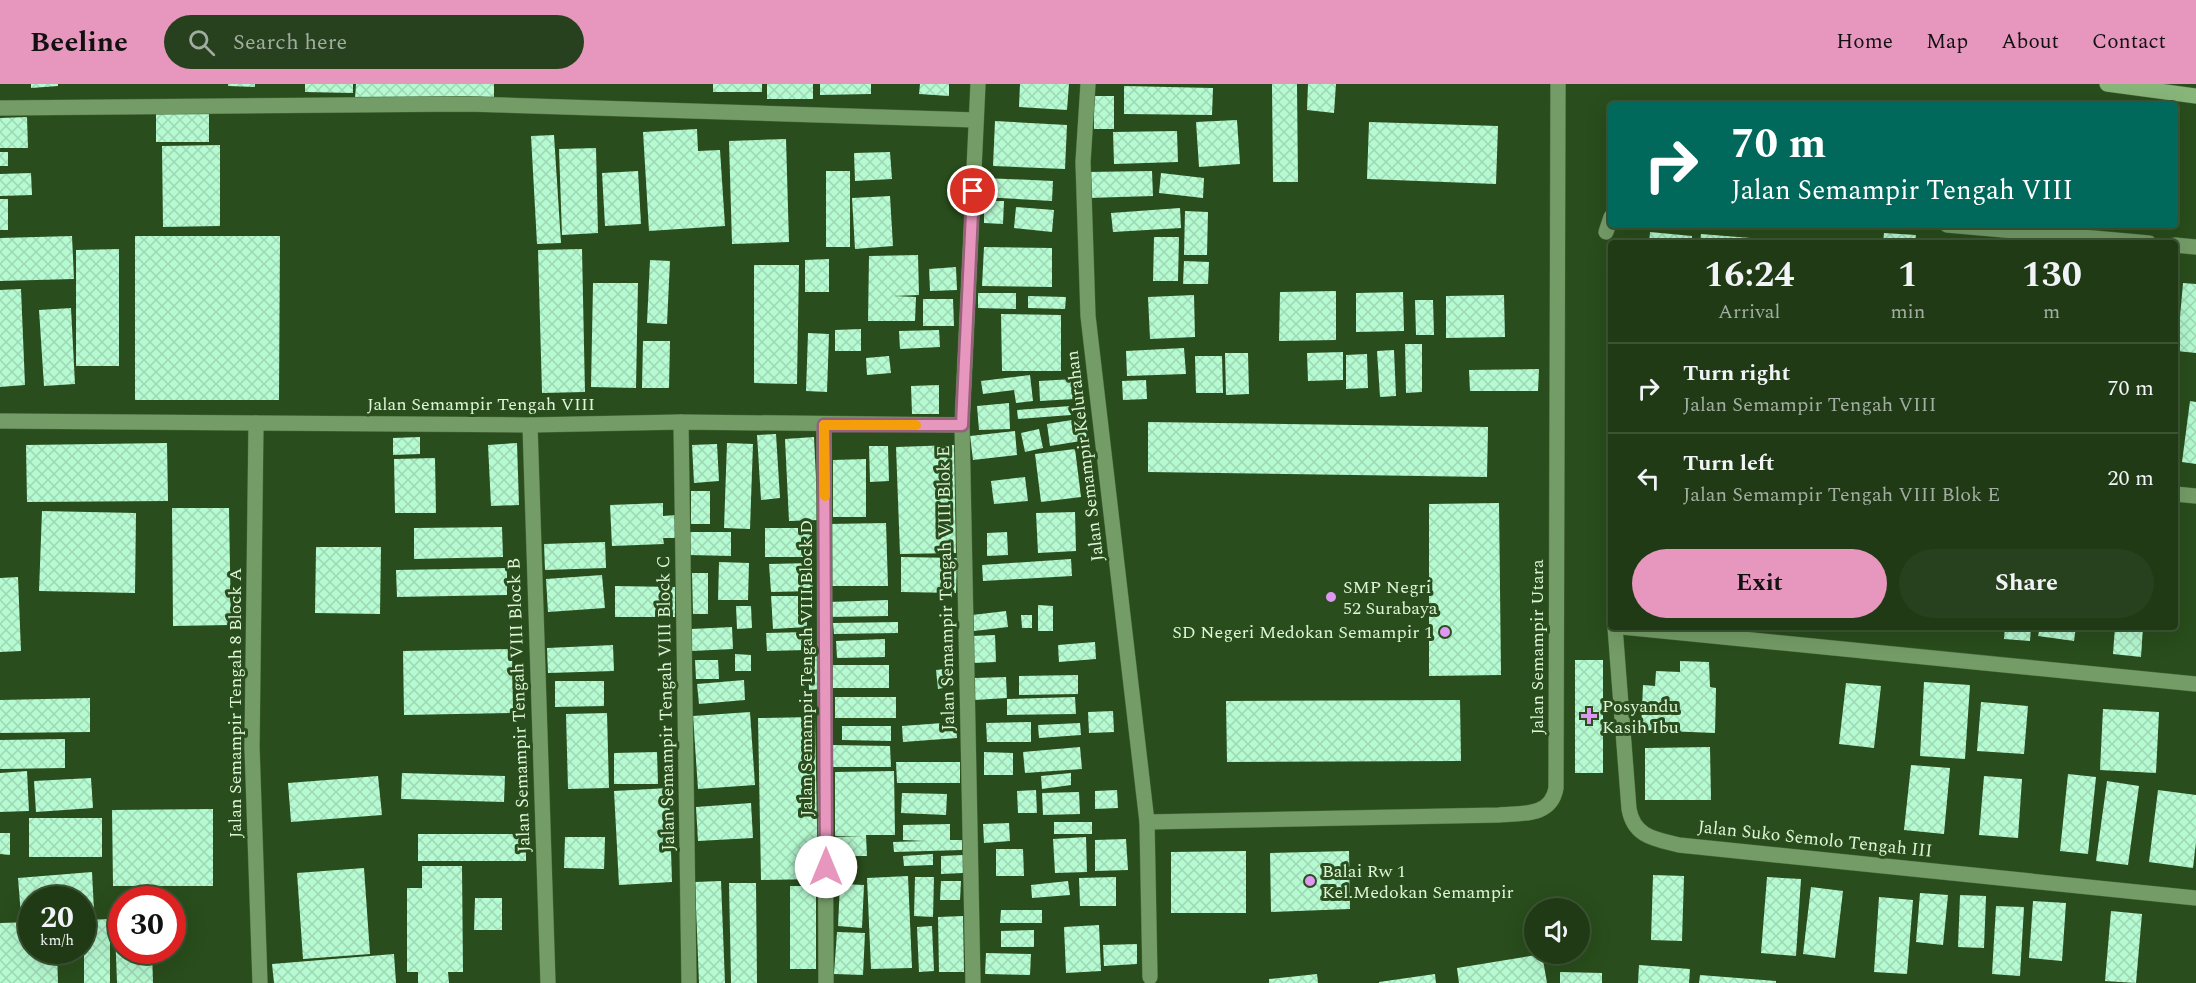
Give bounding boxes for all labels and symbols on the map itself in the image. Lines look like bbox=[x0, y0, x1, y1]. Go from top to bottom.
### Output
pin bbox=[947, 165, 998, 216]
street label: Jalan Semampir Kelurahan bbox=[1059, 349, 1111, 563]
street label: Jalan Semampir Tengah VIII bbox=[367, 391, 595, 418]
street label: Jalan Semampir Tengah VIII Blok E bbox=[930, 445, 962, 731]
street label: Jalan Semampir Tengah VIII Block D bbox=[793, 520, 820, 816]
street label: Jalan Semampir Tengah VIII Block C bbox=[650, 555, 682, 851]
street label: Jalan Semampir Tengah VIII Block B bbox=[500, 557, 538, 853]
street label: Jalan Semampir Utara bbox=[1524, 559, 1551, 735]
street label: Jalan Semampir Tengah 8 Block A bbox=[222, 568, 249, 838]
place label: SMP Negri 52 Surabaya bbox=[1343, 574, 1438, 622]
marker: SMP Negri 52 Surabaya bbox=[1324, 590, 1338, 604]
place label: SD Negeri Medokan Semampir 1 bbox=[1172, 619, 1433, 646]
marker: SD Negeri Medokan Semampir 1 bbox=[1438, 625, 1452, 639]
place label: Posyandu Kasih Ibu bbox=[1602, 693, 1679, 741]
marker: Posyandu Kasih Ibu bbox=[1580, 707, 1598, 725]
street label: Jalan Suko Semolo Tengah III bbox=[1696, 813, 1934, 865]
position arrow bbox=[794, 835, 858, 899]
place label: Balai Rw 1 Kel.Medokan Semampir bbox=[1322, 858, 1514, 906]
marker: Balai Rw 1 Kel.Medokan Semampir bbox=[1303, 874, 1317, 888]
speed limit sign: 30 bbox=[108, 886, 186, 964]

